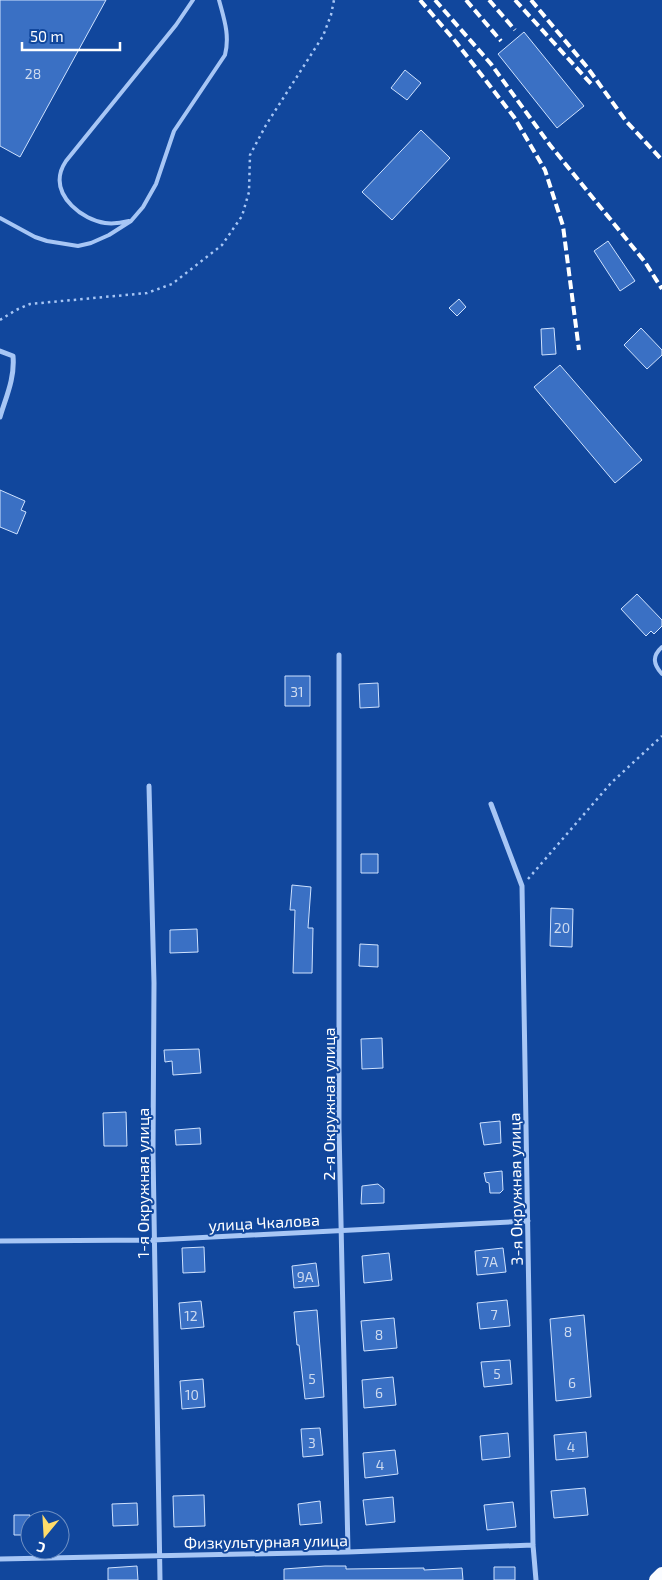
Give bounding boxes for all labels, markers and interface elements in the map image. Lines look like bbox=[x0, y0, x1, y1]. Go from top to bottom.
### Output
scale bar bbox=[22, 20, 120, 52]
text: 50 m bbox=[30, 27, 64, 45]
house number: 28 bbox=[25, 65, 41, 82]
house number: 31 bbox=[290, 683, 304, 700]
house number: 20 bbox=[554, 919, 570, 936]
street label: 2-я Окружная улица bbox=[319, 1027, 339, 1181]
street label: 1-я Окружная улица bbox=[133, 1108, 153, 1258]
street label: 3-я Окружная улица bbox=[504, 1112, 527, 1266]
street label: улица Чкалова bbox=[208, 1210, 320, 1235]
house number: 7А bbox=[482, 1253, 498, 1270]
house number: 9А bbox=[297, 1268, 314, 1285]
house number: 7 bbox=[490, 1306, 498, 1323]
house number: 12 bbox=[184, 1307, 198, 1324]
house number: 8 bbox=[564, 1323, 572, 1340]
house number: 8 bbox=[375, 1326, 383, 1343]
house number: 5 bbox=[493, 1365, 501, 1382]
house number: 5 bbox=[308, 1370, 316, 1387]
house number: 6 bbox=[568, 1374, 576, 1391]
house number: 6 bbox=[375, 1384, 383, 1401]
house number: 10 bbox=[185, 1386, 199, 1403]
house number: 3 bbox=[308, 1434, 316, 1451]
house number: 4 bbox=[567, 1438, 575, 1455]
house number: 4 bbox=[376, 1456, 384, 1473]
north arrow bbox=[20, 1510, 70, 1560]
street label: Физкультурная улица bbox=[184, 1530, 348, 1553]
text: С bbox=[34, 1538, 47, 1557]

